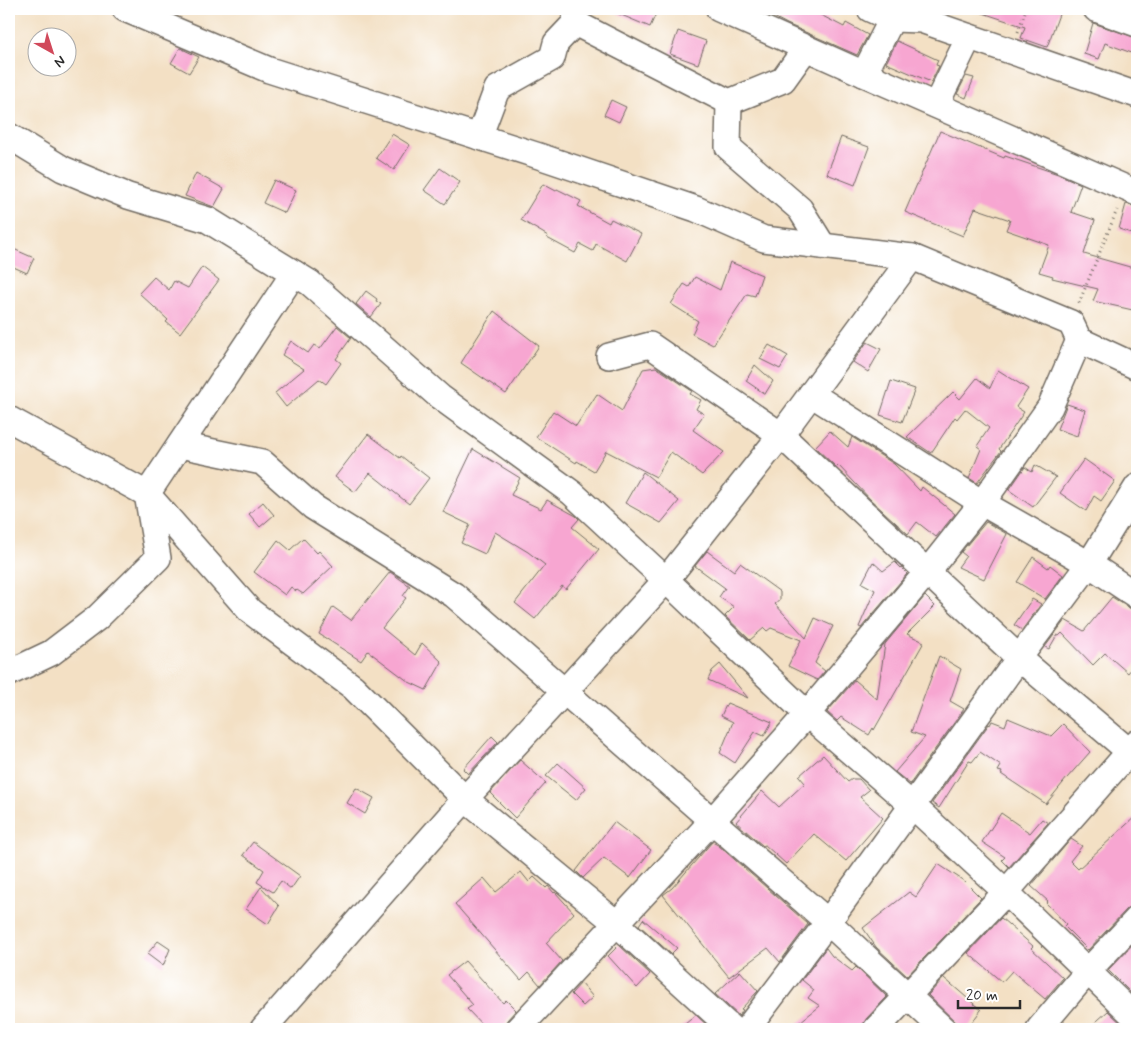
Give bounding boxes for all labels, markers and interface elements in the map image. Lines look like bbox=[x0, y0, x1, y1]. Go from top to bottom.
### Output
north arrow bbox=[28, 28, 78, 78]
text: N bbox=[50, 51, 69, 71]
scale bar bbox=[958, 978, 1021, 1010]
text: 20 m bbox=[966, 986, 998, 1006]

